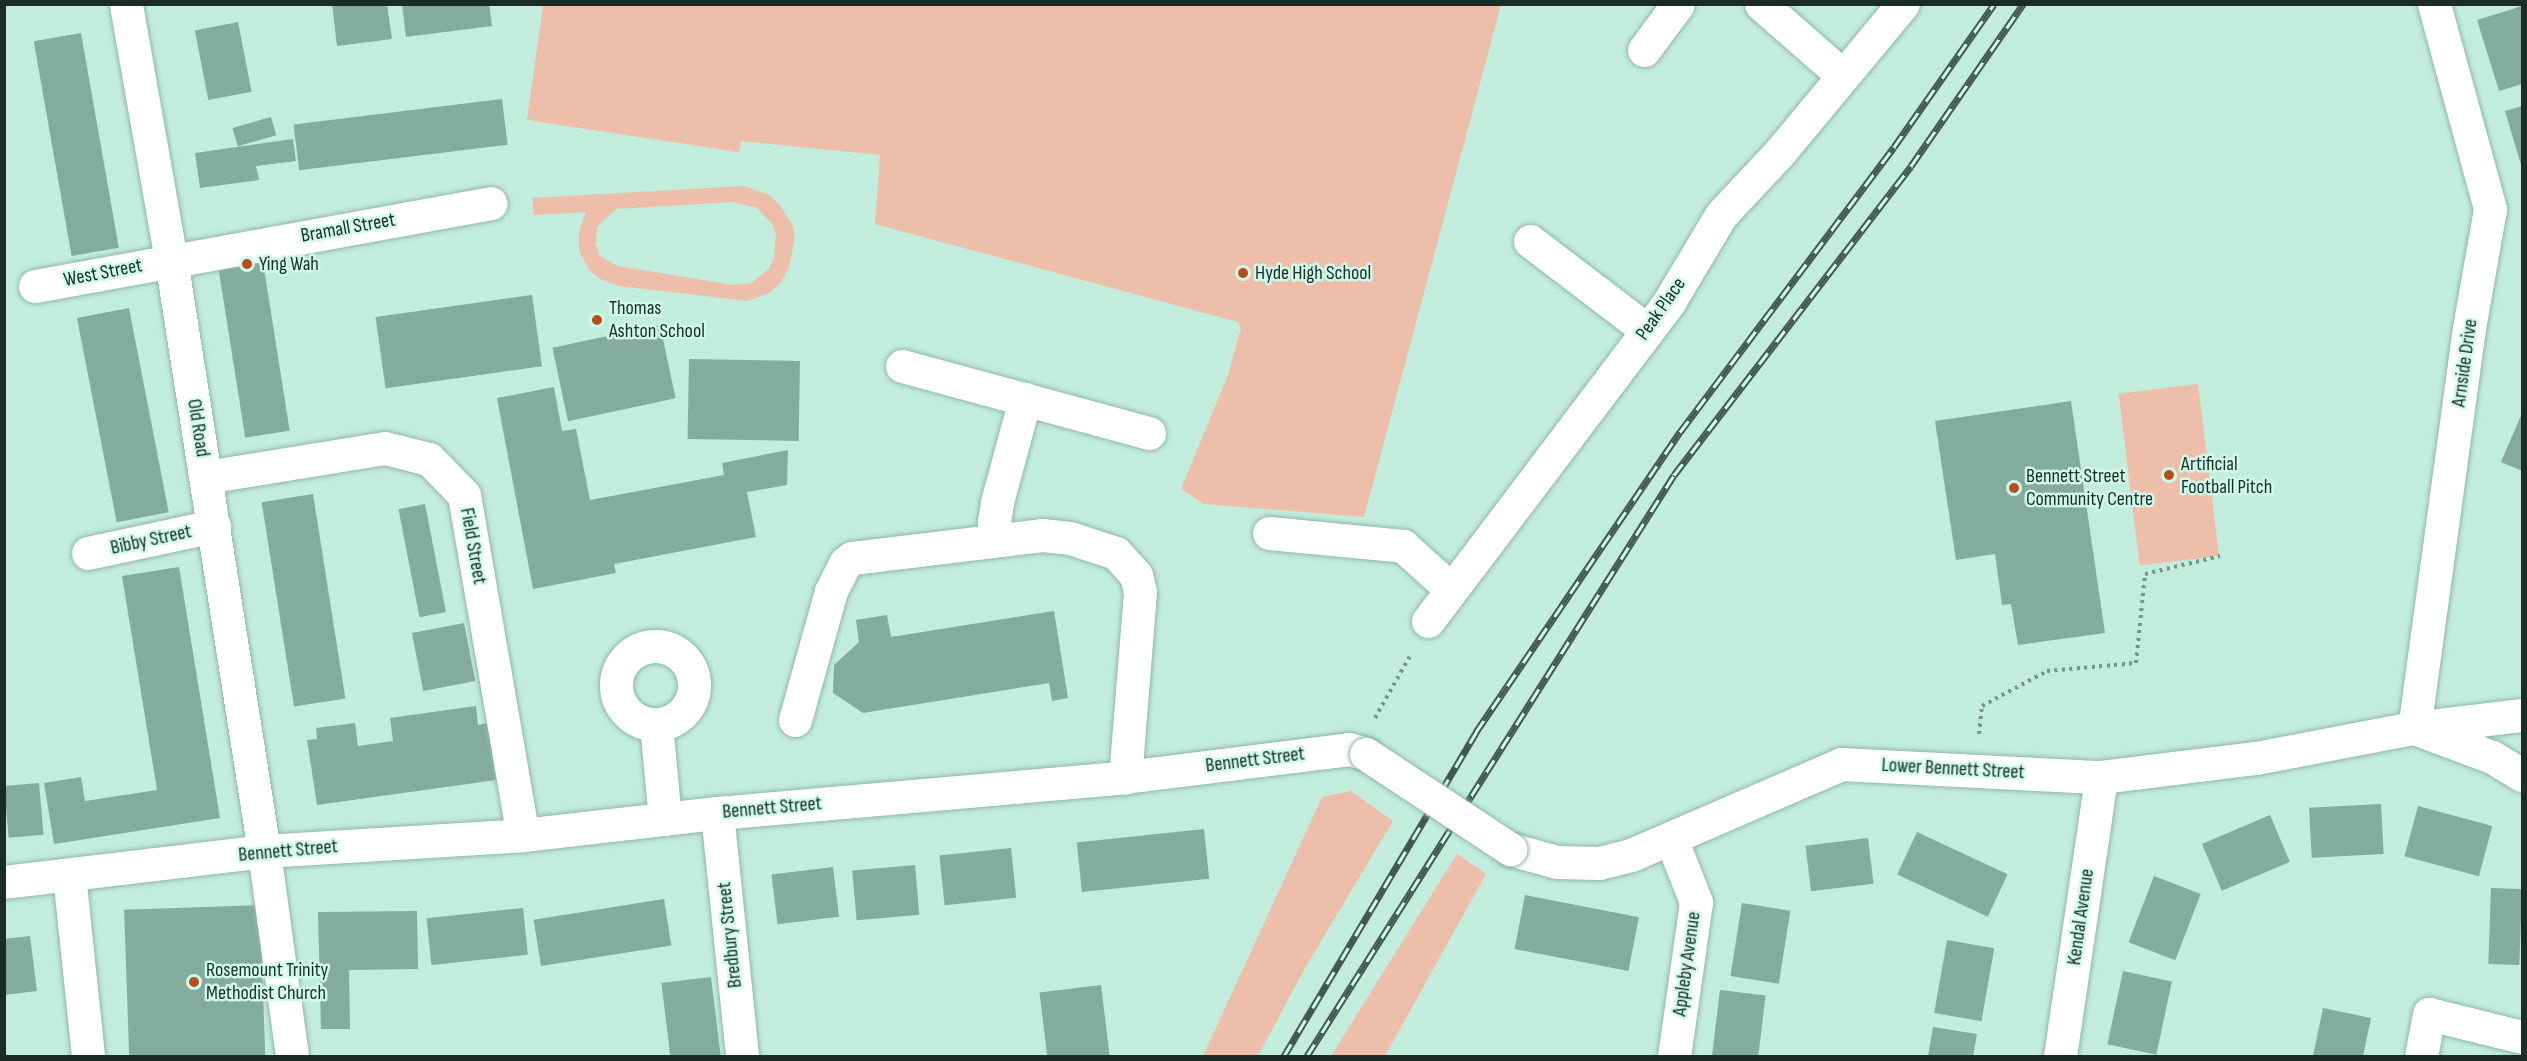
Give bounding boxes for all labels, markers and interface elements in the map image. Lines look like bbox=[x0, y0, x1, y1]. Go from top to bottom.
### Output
street label: Bramall Street bbox=[299, 208, 397, 248]
place label: Ying Wah bbox=[259, 252, 319, 276]
street label: West Street bbox=[62, 254, 144, 292]
marker: Ying Wah bbox=[240, 257, 254, 271]
place label: Hyde High School bbox=[1255, 261, 1371, 285]
marker: Hyde High School bbox=[1236, 266, 1250, 280]
street label: Peak Place bbox=[1631, 273, 1691, 345]
place label: Thomas Ashton School bbox=[609, 296, 705, 343]
marker: Thomas Ashton School bbox=[590, 313, 604, 327]
street label: Arnside Drive bbox=[2447, 317, 2483, 409]
street label: Old Road bbox=[182, 397, 214, 459]
place label: Artificial Football Pitch bbox=[2181, 452, 2272, 499]
place label: Bennett Street Community Centre bbox=[2026, 464, 2153, 511]
marker: Artificial Football Pitch bbox=[2162, 468, 2176, 482]
marker: Bennett Street Community Centre bbox=[2007, 481, 2021, 495]
street label: Field Street bbox=[454, 506, 492, 586]
street label: Bibby Street bbox=[108, 520, 194, 560]
street label: Bennett Street bbox=[1204, 742, 1306, 778]
street label: Lower Bennett Street bbox=[1881, 753, 2025, 785]
street label: Bennett Street bbox=[721, 792, 823, 824]
street label: Bennett Street bbox=[237, 835, 339, 867]
street label: Kendal Avenue bbox=[2062, 867, 2100, 967]
street label: Bredbury Street bbox=[713, 881, 747, 989]
street label: Appleby Avenue bbox=[1668, 910, 1706, 1018]
place label: Rosemount Trinity Methodist Church bbox=[206, 958, 328, 1005]
marker: Rosemount Trinity Methodist Church bbox=[187, 975, 201, 989]

